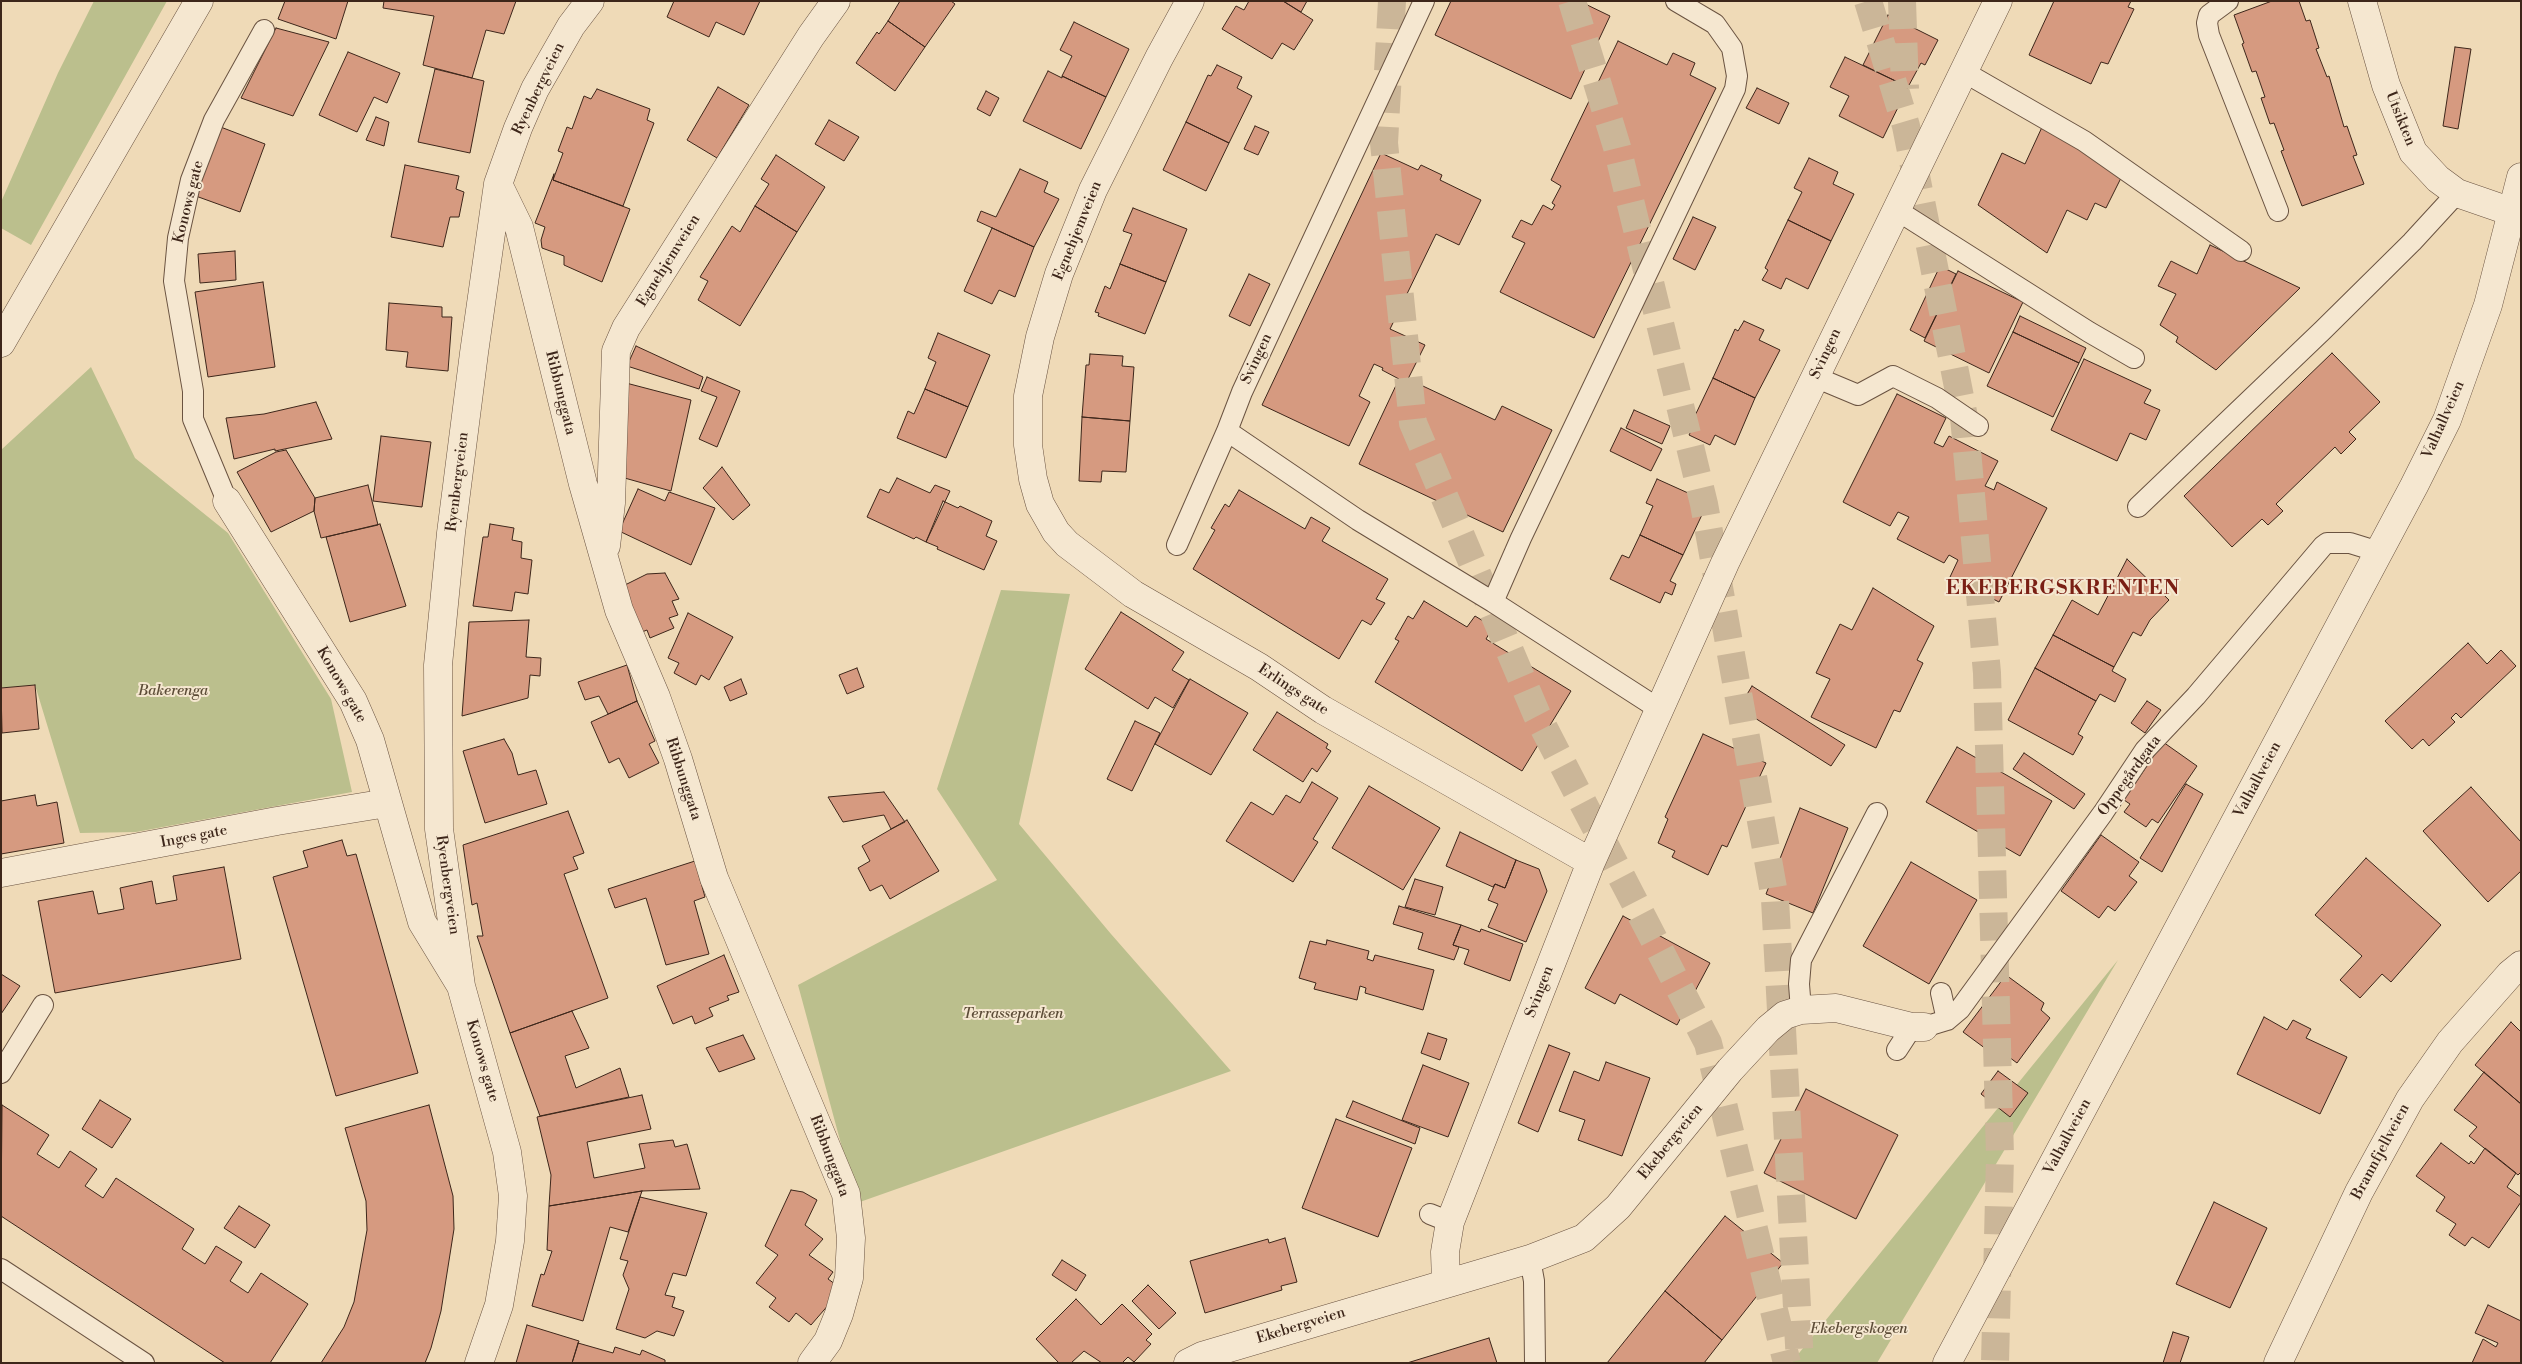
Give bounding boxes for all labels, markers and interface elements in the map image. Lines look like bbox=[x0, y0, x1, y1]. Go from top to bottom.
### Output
street label: Ryenbergveien bbox=[509, 40, 569, 138]
street label: Utsikten bbox=[2381, 89, 2419, 149]
street label: Konows gate bbox=[170, 159, 208, 245]
street label: Egnehjemveien bbox=[1050, 179, 1106, 283]
street label: Egnehjemveien bbox=[633, 212, 705, 310]
street label: Svingen bbox=[1806, 326, 1846, 382]
street label: Svingen bbox=[1237, 331, 1277, 387]
street label: Ribbunggata bbox=[541, 349, 579, 437]
street label: Valhallveien bbox=[2419, 378, 2469, 462]
street label: Ryenbergveien bbox=[443, 431, 473, 533]
district label: EKEBERGSKRENTEN bbox=[1944, 577, 2182, 601]
street label: Konows gate bbox=[312, 644, 370, 726]
street label: Erlings gate bbox=[1254, 661, 1332, 719]
park label: Bakerenga bbox=[138, 682, 208, 700]
street label: Oppegårdgata bbox=[2095, 732, 2165, 820]
street label: Ribbunggata bbox=[661, 735, 705, 823]
street label: Valhallveien bbox=[2231, 739, 2285, 821]
street label: Inges gate bbox=[159, 822, 229, 852]
street label: Ryenbergveien bbox=[431, 834, 463, 936]
street label: Svingen bbox=[1522, 964, 1558, 1020]
park label: Terrasseparken bbox=[963, 1005, 1063, 1023]
street label: Konows gate bbox=[462, 1018, 502, 1104]
street label: Valhallveien bbox=[2041, 1096, 2095, 1178]
street label: Ekebergveien bbox=[1635, 1101, 1707, 1183]
street label: Brannfjellveien bbox=[2348, 1101, 2414, 1203]
street label: Ribbunggata bbox=[805, 1113, 853, 1199]
street label: Ekebergveien bbox=[1254, 1304, 1348, 1348]
park label: Ekebergskogen bbox=[1810, 1320, 1908, 1338]

